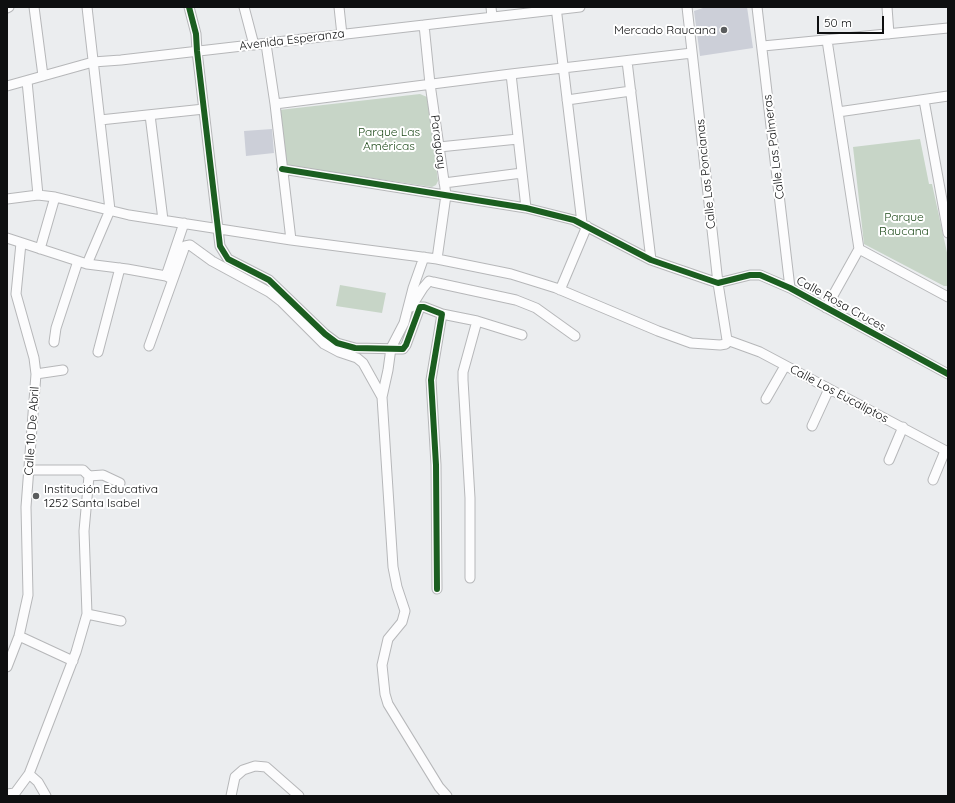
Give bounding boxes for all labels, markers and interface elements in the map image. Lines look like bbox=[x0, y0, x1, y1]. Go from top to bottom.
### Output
scale bar bbox=[819, 8, 886, 34]
text: 50 m bbox=[824, 15, 852, 30]
place label: Mercado Raucana bbox=[614, 23, 716, 37]
marker: Mercado Raucana bbox=[719, 25, 729, 35]
street label: Avenida Esperanza bbox=[239, 26, 345, 54]
street label: Calle Las Palmeras bbox=[760, 94, 788, 200]
street label: Paraguay bbox=[427, 114, 449, 170]
street label: Calle Las Poncianas bbox=[693, 118, 719, 230]
park label: Parque Las Américas bbox=[358, 125, 420, 153]
park label: Parque Raucana bbox=[879, 210, 929, 238]
street label: Calle Rosa Cruces bbox=[794, 273, 888, 335]
street label: Calle Los Eucaliptos bbox=[787, 362, 891, 426]
street label: Calle 10 De Abril bbox=[22, 386, 42, 476]
place label: Institución Educativa 1252 Santa Isabel bbox=[44, 482, 158, 510]
marker: Institución Educativa 1252 Santa Isabel bbox=[31, 491, 41, 501]

